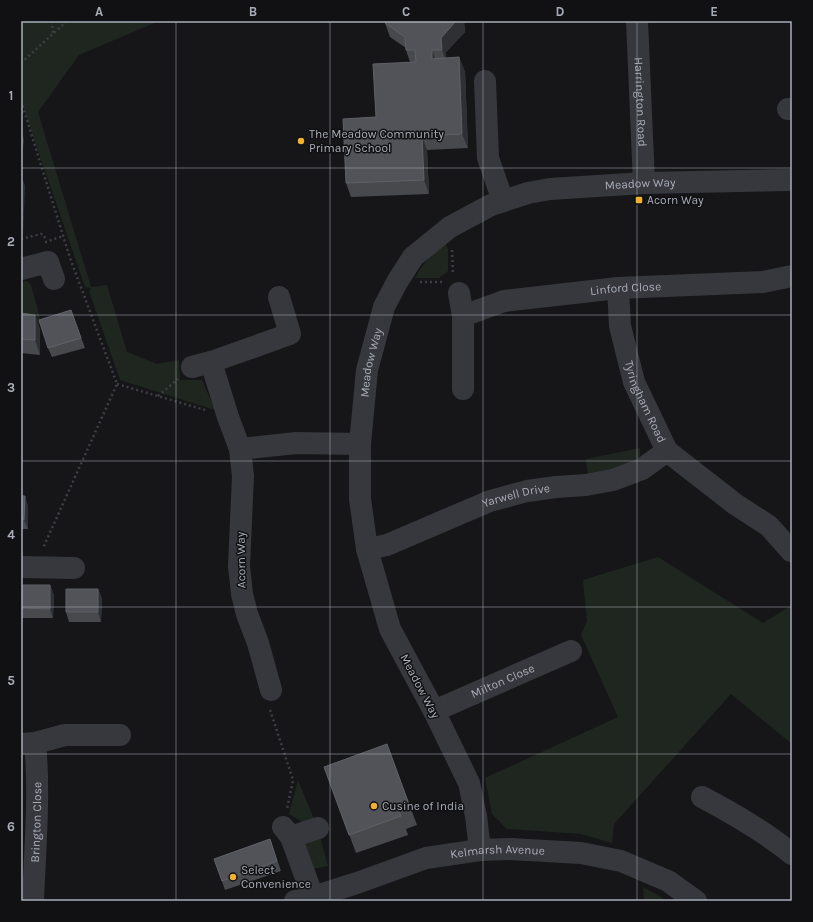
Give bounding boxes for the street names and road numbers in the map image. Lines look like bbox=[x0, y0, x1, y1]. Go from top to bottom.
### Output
street label: Harrington Road bbox=[632, 57, 649, 147]
street label: Meadow Way bbox=[604, 175, 676, 192]
street label: Linford Close bbox=[589, 279, 661, 298]
street label: Meadow Way bbox=[357, 326, 385, 398]
street label: Tyringham Road bbox=[622, 359, 669, 445]
street label: Yarwell Drive bbox=[480, 481, 551, 511]
street label: Acorn Way bbox=[233, 531, 248, 588]
street label: Meadow Way bbox=[397, 652, 443, 721]
street label: Milton Close bbox=[469, 661, 537, 701]
street label: Brington Close bbox=[28, 782, 44, 863]
street label: Kelmarsh Avenue bbox=[449, 842, 545, 861]

